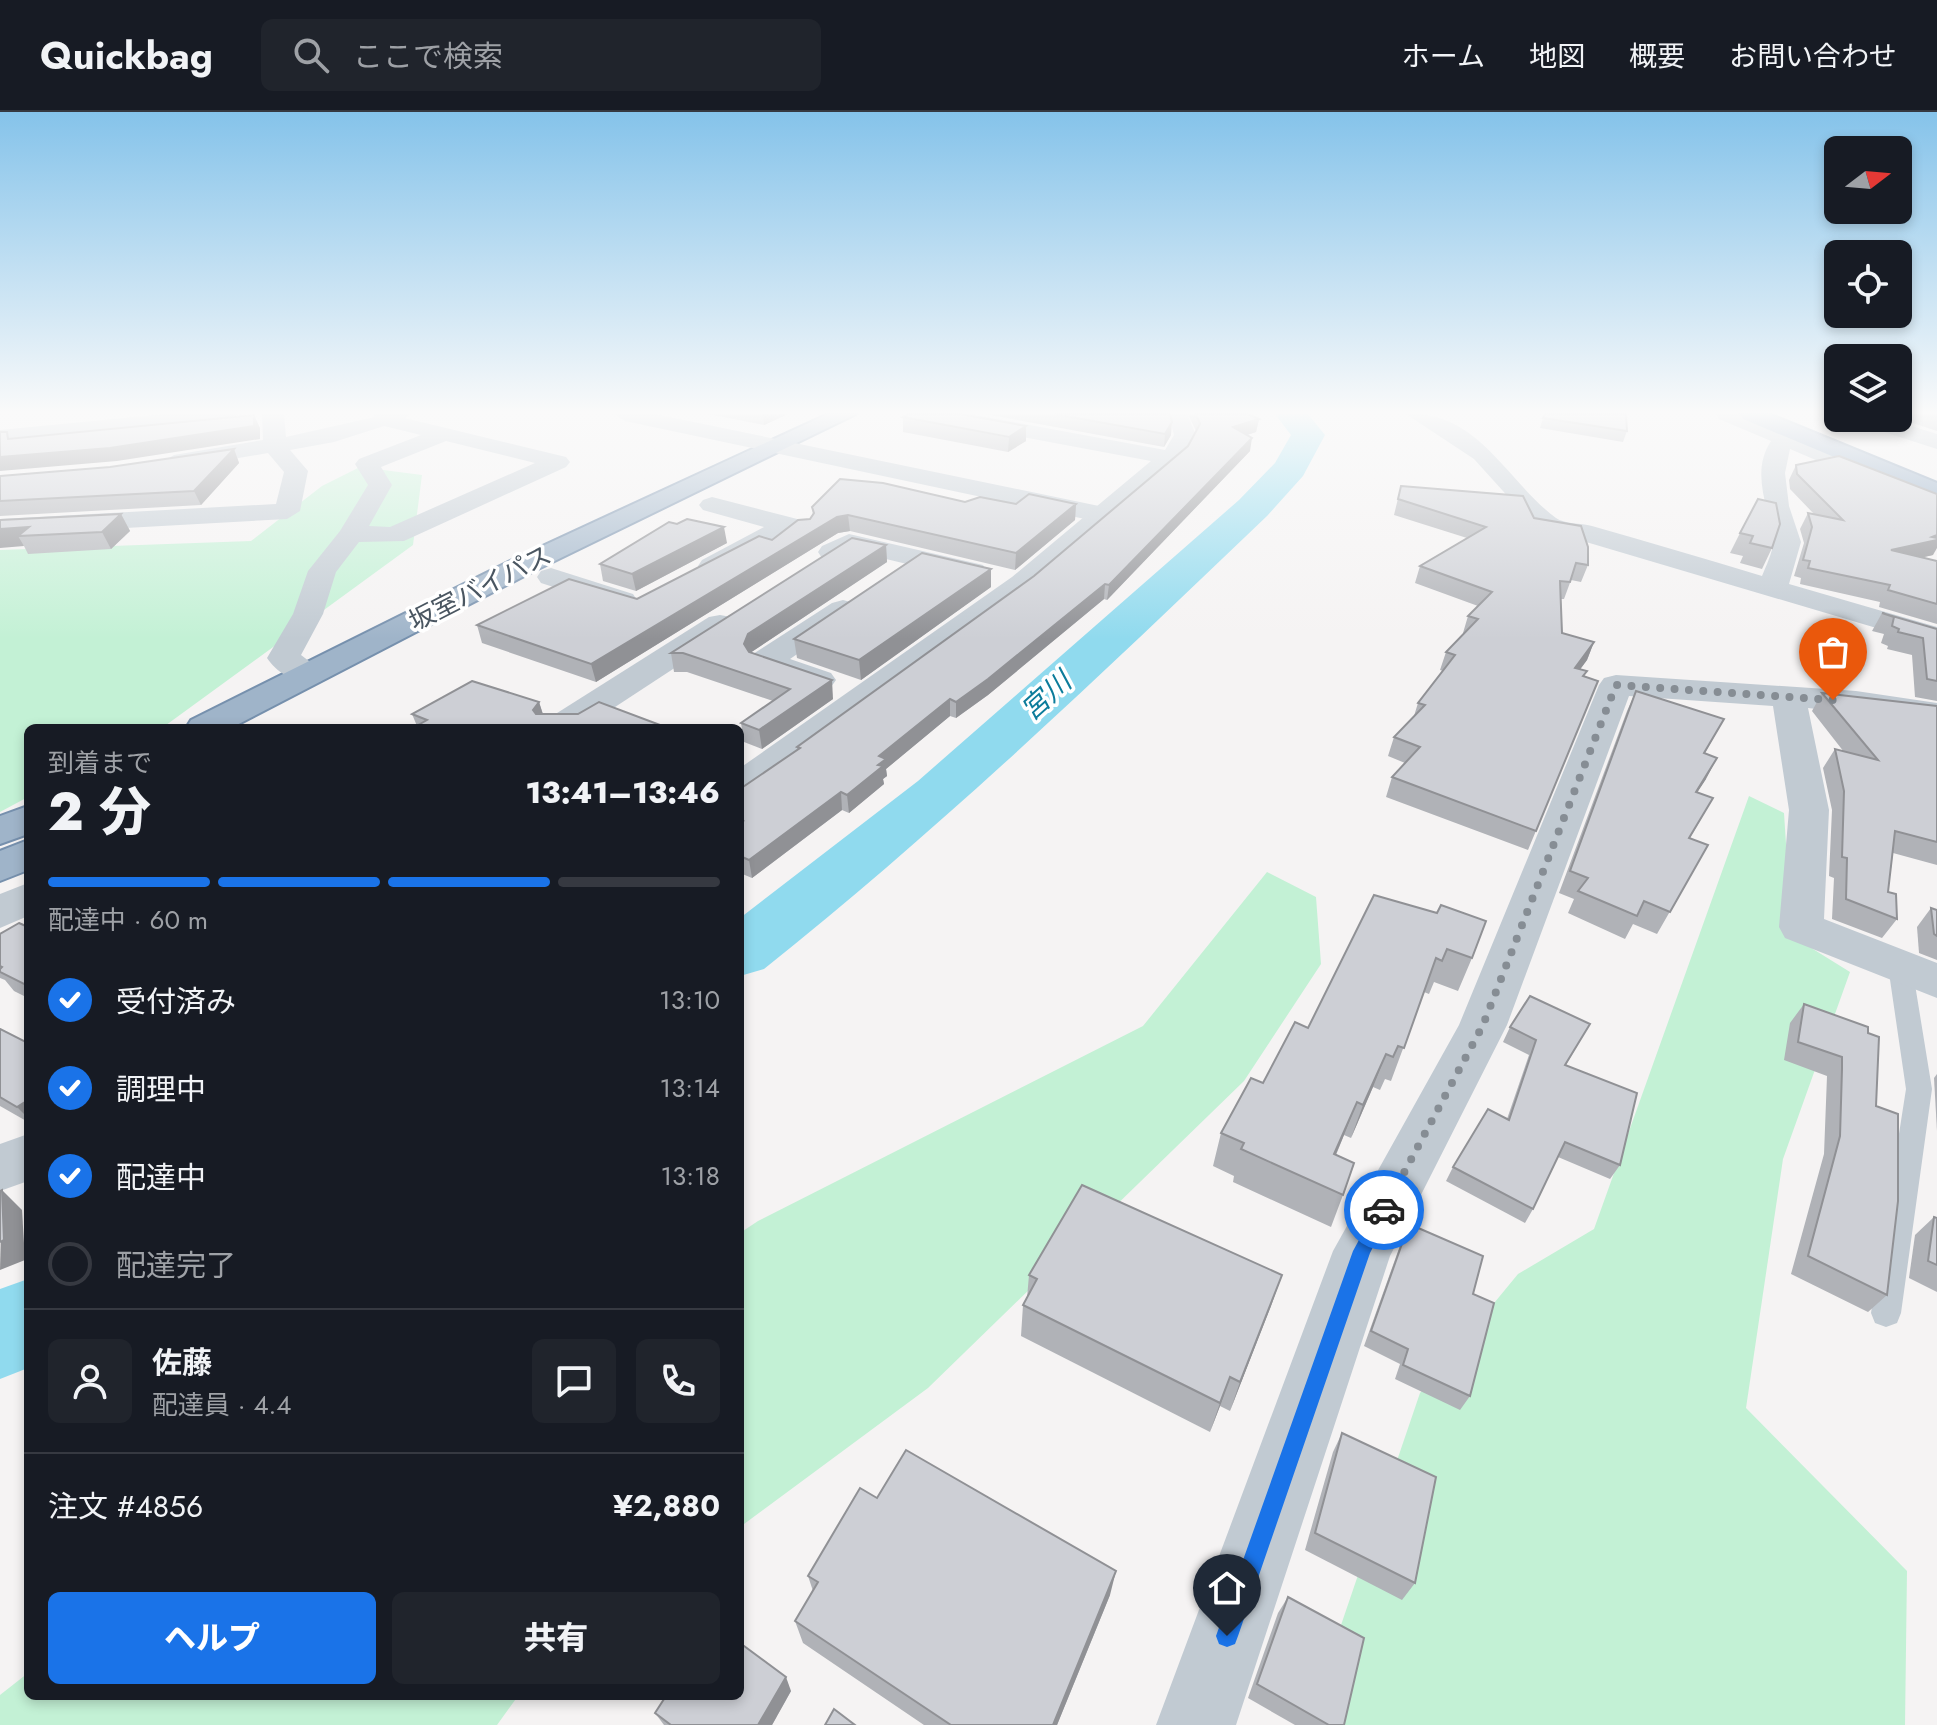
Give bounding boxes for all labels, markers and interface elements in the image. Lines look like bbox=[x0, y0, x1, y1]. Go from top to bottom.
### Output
search box bbox=[261, 19, 821, 91]
text: Quickbag bbox=[40, 28, 213, 83]
icon: search bbox=[289, 33, 333, 77]
text: ここで検索 bbox=[353, 35, 503, 78]
text: ホーム bbox=[1402, 36, 1485, 77]
text: 地図 bbox=[1529, 36, 1585, 77]
text: 概要 bbox=[1629, 36, 1685, 77]
text: お問い合わせ bbox=[1729, 36, 1897, 77]
north arrow bbox=[1824, 136, 1912, 224]
map controls bbox=[1824, 136, 1912, 432]
button: locate bbox=[1824, 240, 1912, 328]
button: layers bbox=[1824, 344, 1912, 432]
street label: 坂室バイパス bbox=[402, 536, 558, 640]
pin bbox=[1799, 618, 1867, 700]
icon: bag bbox=[1811, 630, 1855, 674]
water label: 宮川 bbox=[1011, 660, 1083, 730]
text: 到着まで bbox=[48, 744, 152, 782]
text: 13:41–13:46 bbox=[526, 771, 720, 814]
text: 2 分 bbox=[48, 774, 151, 850]
text: 配達中 · 60 m bbox=[48, 901, 208, 939]
icon: check bbox=[48, 978, 92, 1022]
text: 受付済み bbox=[116, 980, 236, 1023]
text: 13:10 bbox=[659, 981, 720, 1019]
icon: check bbox=[48, 1066, 92, 1110]
text: 調理中 bbox=[116, 1068, 206, 1111]
text: 13:14 bbox=[659, 1069, 720, 1107]
icon: check bbox=[48, 1154, 92, 1198]
text: 配達中 bbox=[116, 1156, 206, 1199]
text: 13:18 bbox=[660, 1157, 720, 1195]
courier bbox=[1344, 1170, 1424, 1250]
icon: car bbox=[1362, 1188, 1406, 1232]
text: 配達完了 bbox=[116, 1244, 236, 1287]
button: person bbox=[48, 1339, 132, 1423]
button: chat bbox=[532, 1339, 616, 1423]
button: phone bbox=[636, 1339, 720, 1423]
text: 佐藤 bbox=[152, 1341, 212, 1384]
text: 配達員 · 4.4 bbox=[152, 1386, 292, 1424]
text: ¥2,880 bbox=[613, 1484, 720, 1527]
text: 注文 #4856 bbox=[48, 1485, 203, 1528]
pin bbox=[1193, 1554, 1261, 1636]
icon: home bbox=[1205, 1566, 1249, 1610]
button: ヘルプ bbox=[48, 1592, 376, 1684]
button: 共有 bbox=[392, 1592, 720, 1684]

